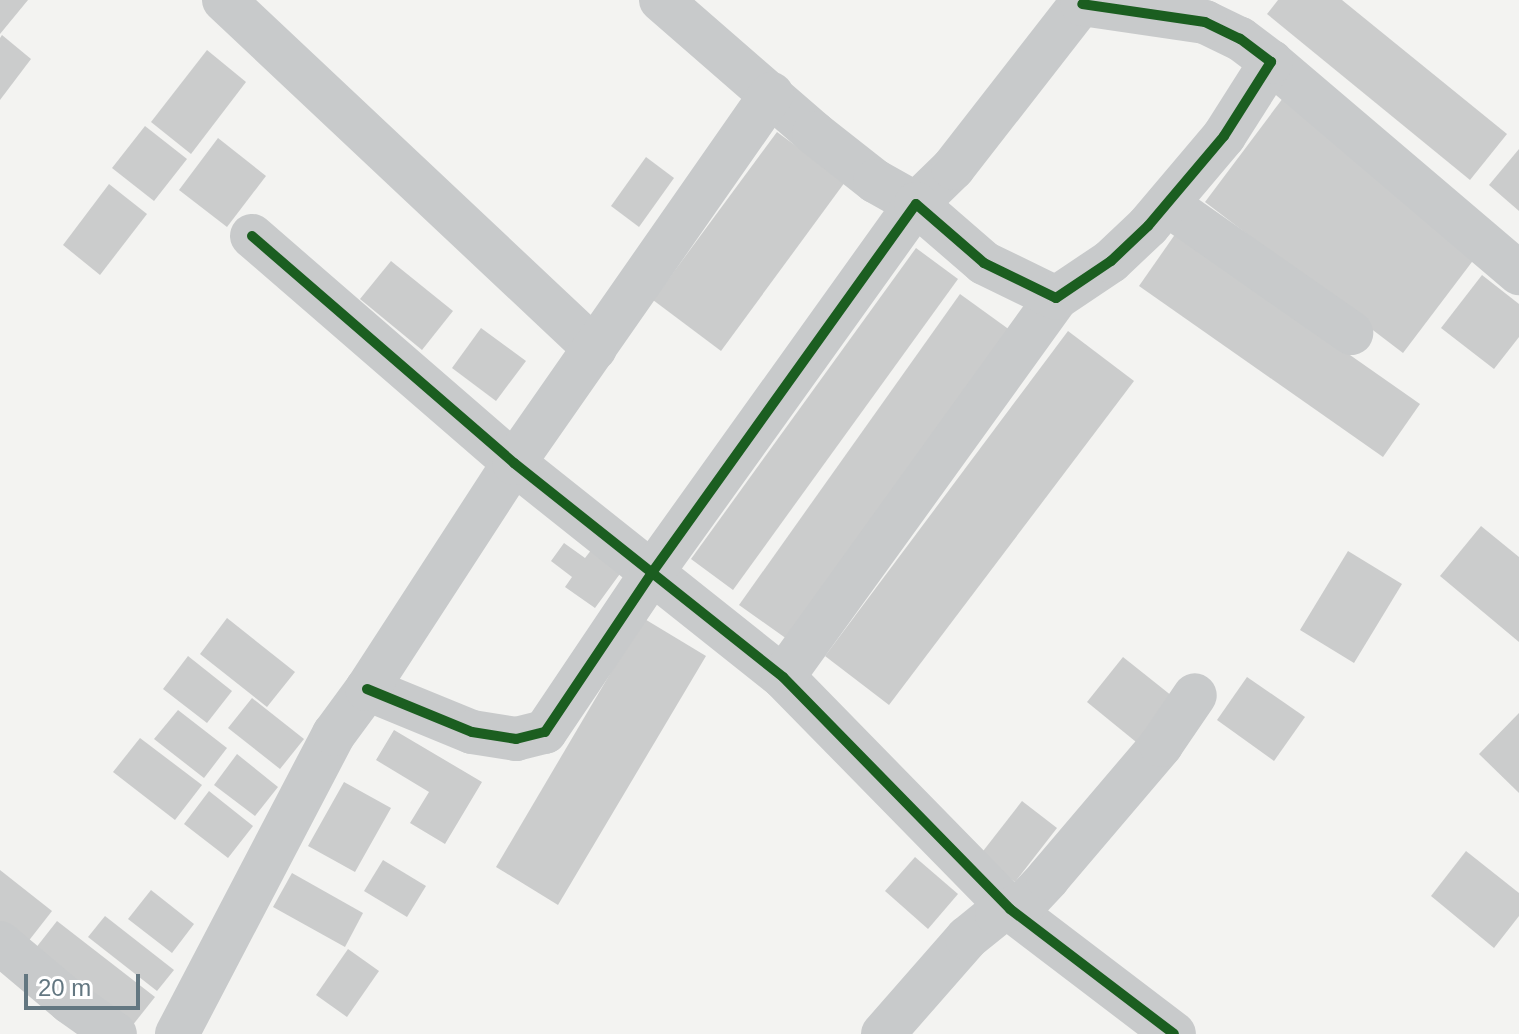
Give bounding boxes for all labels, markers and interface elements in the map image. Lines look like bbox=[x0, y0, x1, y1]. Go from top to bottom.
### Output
scale bar bbox=[28, 958, 144, 1008]
text: 20 m bbox=[38, 974, 91, 1001]

